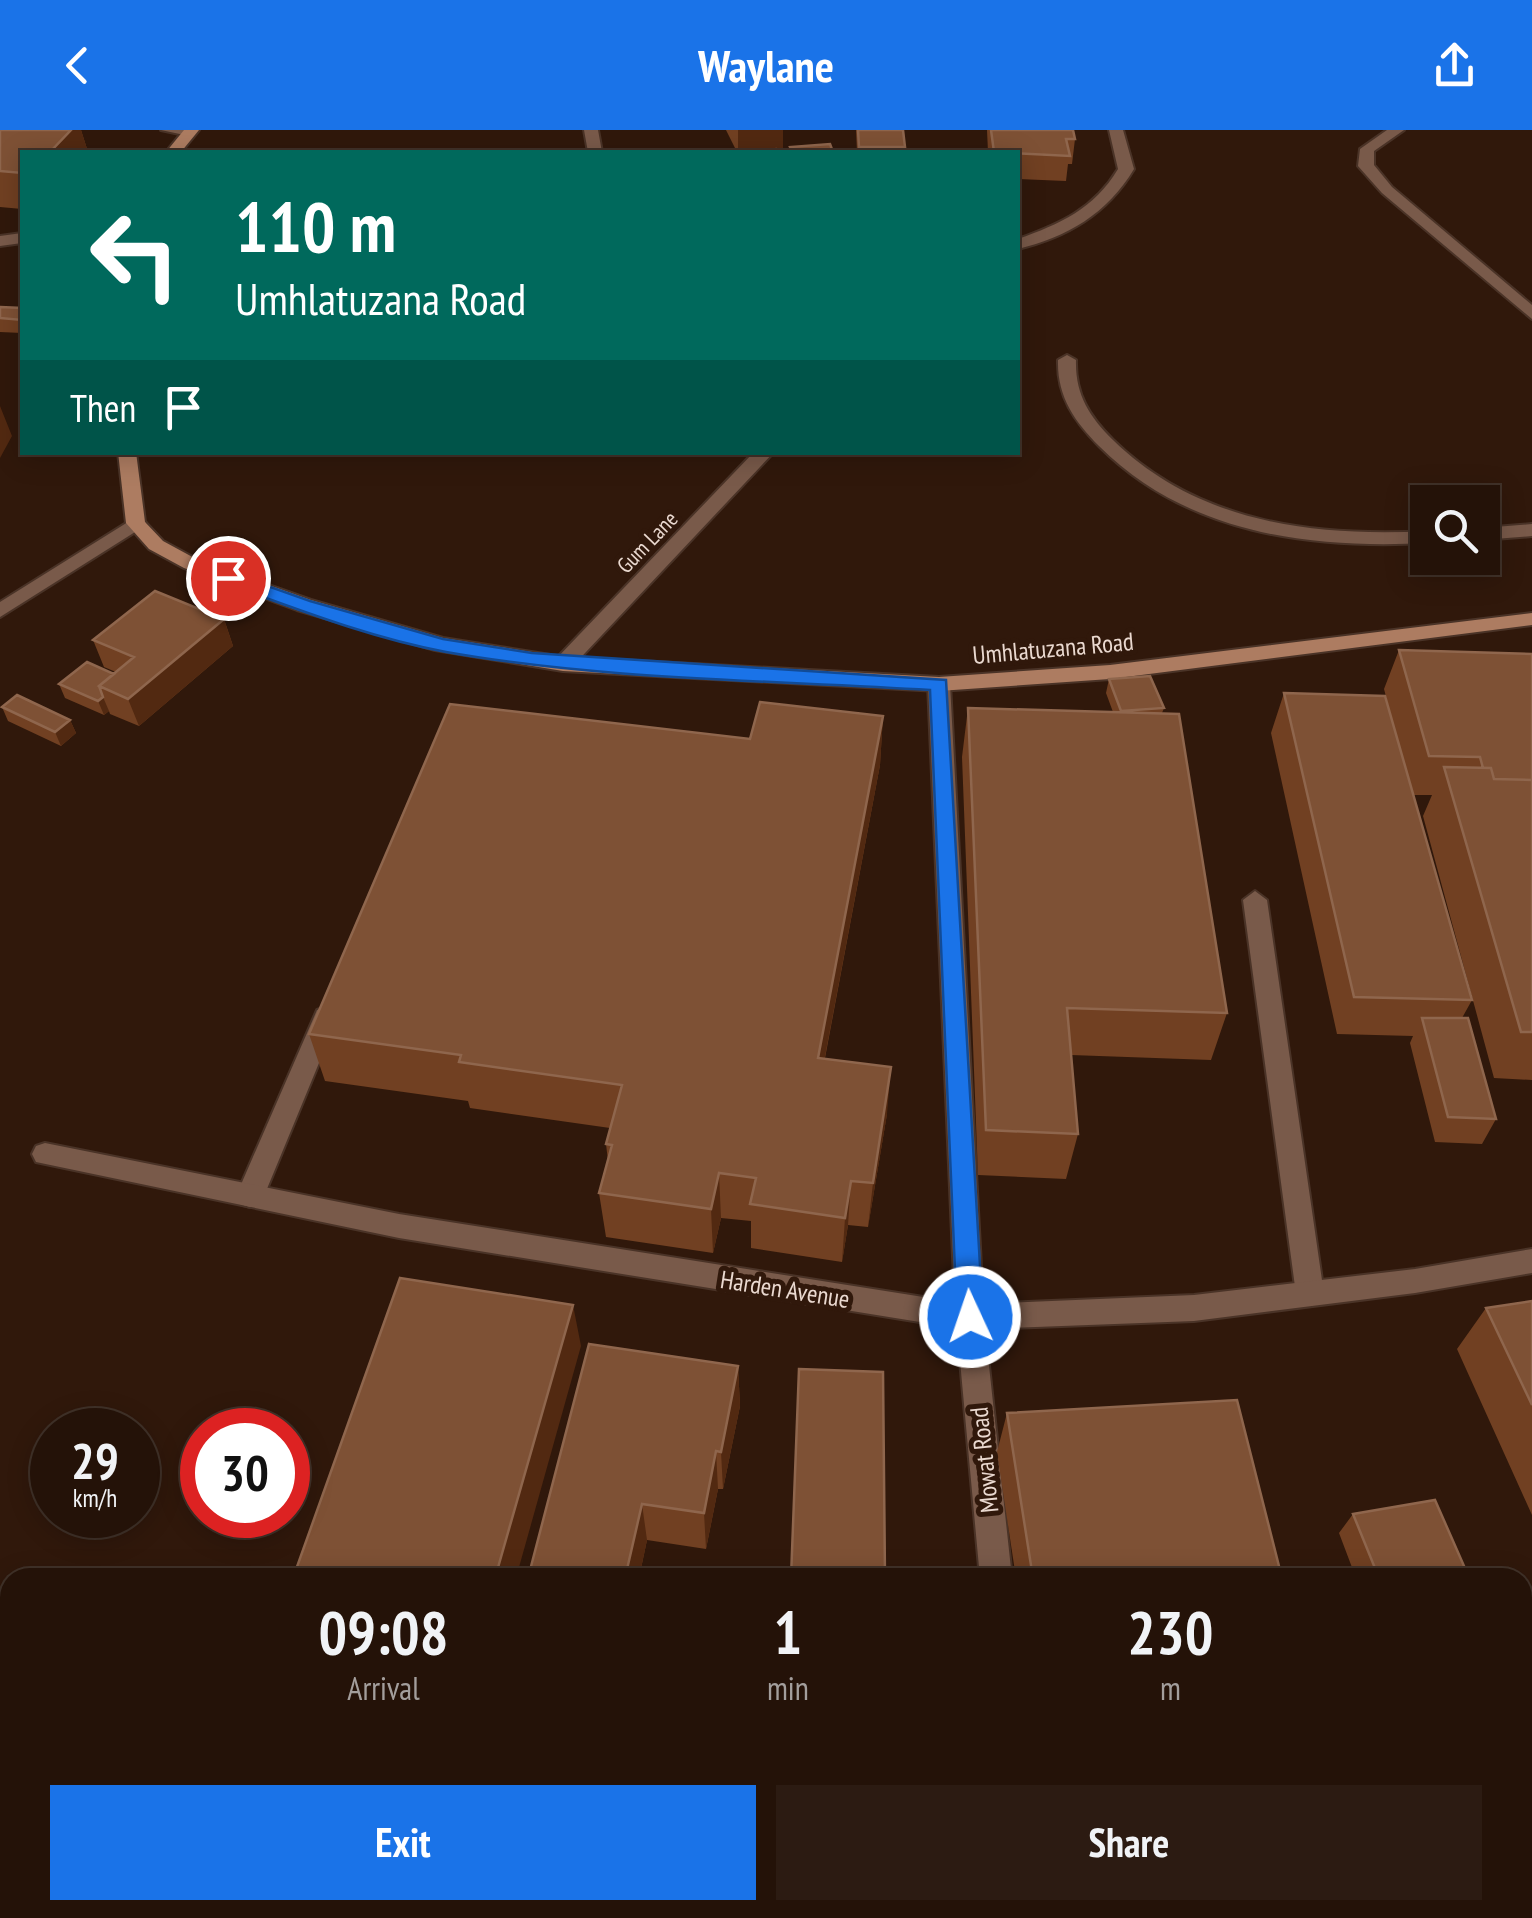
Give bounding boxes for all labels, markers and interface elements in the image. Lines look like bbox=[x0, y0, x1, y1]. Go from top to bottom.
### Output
text: Waylane bbox=[698, 36, 834, 94]
icon: back bbox=[50, 38, 105, 93]
icon: share bbox=[1427, 38, 1482, 93]
text: 110 m bbox=[235, 181, 396, 271]
icon: left bbox=[70, 190, 200, 320]
text: Umhlatuzana Road bbox=[235, 269, 526, 327]
icon: arrive bbox=[156, 380, 211, 435]
text: Then bbox=[70, 383, 136, 432]
map controls bbox=[1410, 485, 1500, 575]
button: search bbox=[1410, 485, 1500, 575]
street label: Gum Lane bbox=[611, 505, 683, 579]
pin bbox=[186, 536, 271, 621]
icon: arrive bbox=[201, 551, 256, 606]
street label: Umhlatuzana Road bbox=[971, 625, 1135, 671]
street label: Harden Avenue bbox=[718, 1263, 852, 1315]
position arrow bbox=[918, 1265, 1022, 1369]
street label: Mowat Road bbox=[963, 1406, 1005, 1514]
speed limit sign: 30 bbox=[180, 1408, 310, 1538]
text: 29 bbox=[71, 1428, 119, 1493]
text: km/h bbox=[73, 1482, 117, 1514]
text: 09:08 bbox=[319, 1593, 448, 1671]
text: 1 bbox=[774, 1593, 802, 1671]
text: 230 bbox=[1127, 1593, 1213, 1671]
text: Arrival bbox=[347, 1667, 420, 1709]
text: min bbox=[767, 1667, 809, 1709]
text: m bbox=[1160, 1667, 1181, 1709]
button: Exit bbox=[50, 1785, 756, 1900]
button: Share bbox=[776, 1785, 1482, 1900]

